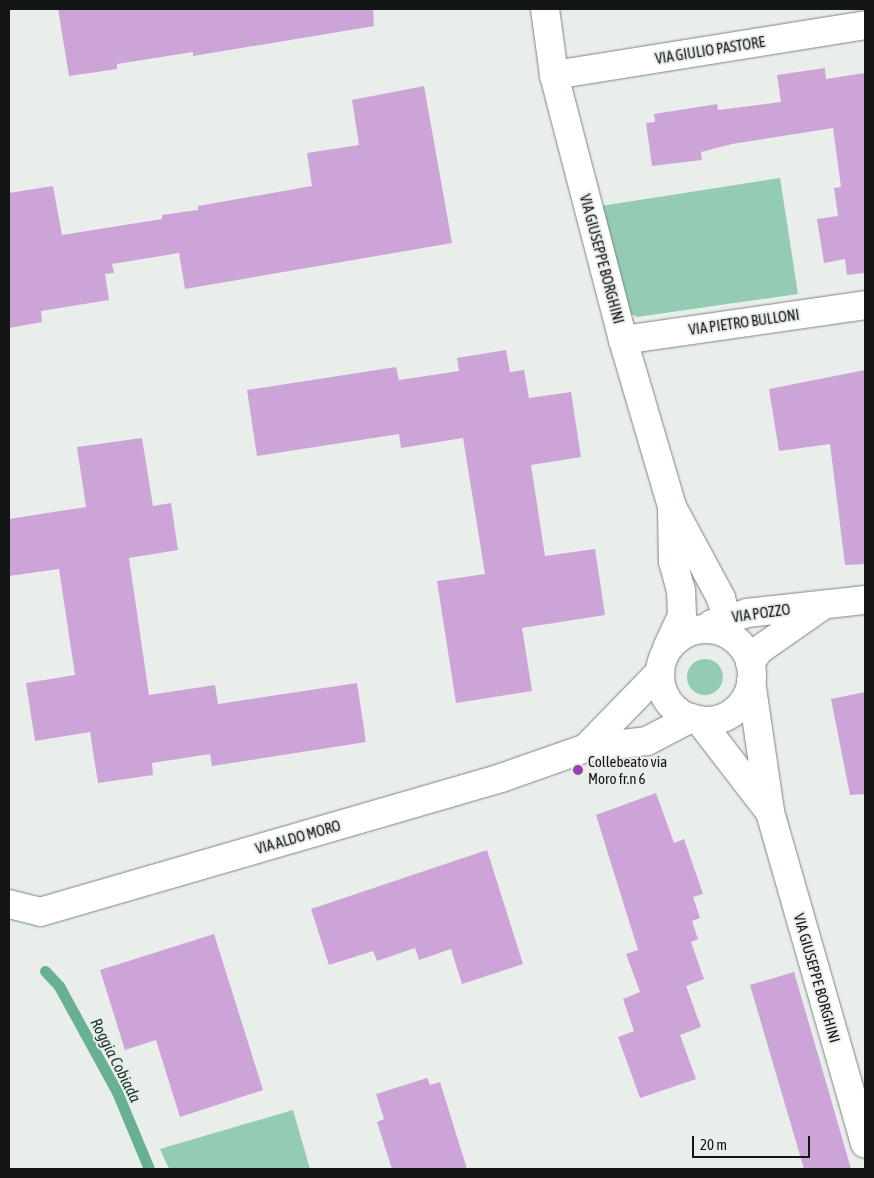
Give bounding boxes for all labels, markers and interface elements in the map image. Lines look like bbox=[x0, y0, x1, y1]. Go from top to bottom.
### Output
street label: VIA GIULIO PASTORE bbox=[654, 32, 766, 68]
street label: VIA GIUSEPPE BORGHINI bbox=[576, 192, 628, 326]
street label: VIA PIETRO BULLONI bbox=[687, 305, 801, 339]
street label: VIA POZZO bbox=[731, 600, 791, 626]
place label: Collebeato via Moro fr.n 6 bbox=[588, 752, 667, 787]
marker: Collebeato via Moro fr.n 6 bbox=[572, 764, 584, 776]
street label: VIA ALDO MORO bbox=[253, 816, 343, 858]
street label: VIA GIUSEPPE BORGHINI bbox=[790, 911, 844, 1045]
water label: Roggia Cobiada bbox=[87, 1015, 145, 1105]
scale bar bbox=[694, 1126, 812, 1158]
text: 20 m bbox=[700, 1136, 727, 1153]

